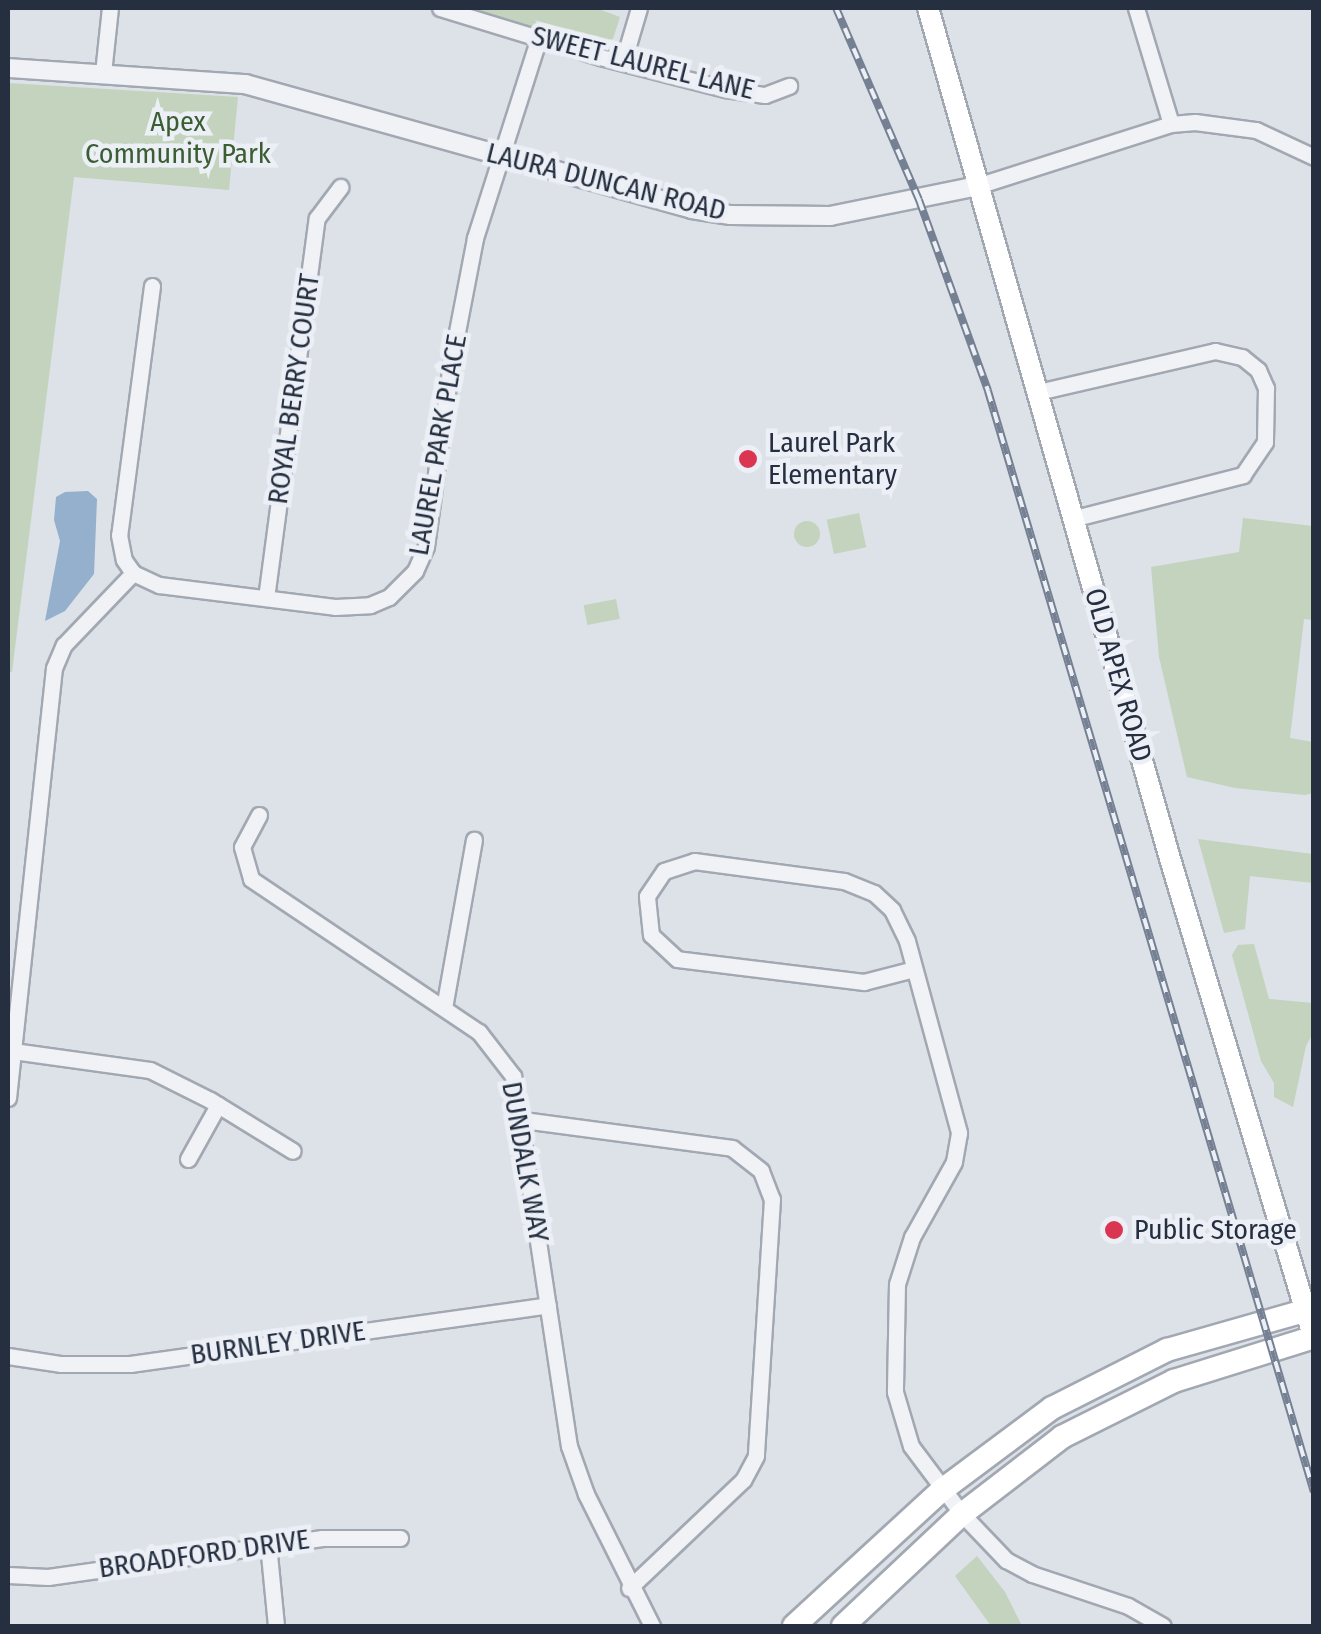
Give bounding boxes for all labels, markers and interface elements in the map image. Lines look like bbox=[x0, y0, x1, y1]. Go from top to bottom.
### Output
street label: SWEET LAUREL LANE bbox=[528, 19, 758, 107]
park label: Apex Community Park bbox=[85, 105, 271, 171]
street label: LAURA DUNCAN ROAD bbox=[483, 136, 729, 228]
street label: ROYAL BERRY COURT bbox=[261, 272, 327, 506]
street label: LAUREL PARK PLACE bbox=[402, 332, 474, 558]
place label: Laurel Park Elementary bbox=[768, 426, 897, 492]
marker: Laurel Park Elementary bbox=[737, 448, 759, 470]
street label: OLD APEX ROAD bbox=[1077, 584, 1159, 766]
street label: DUNDALK WAY bbox=[494, 1079, 556, 1245]
place label: Public Storage bbox=[1134, 1213, 1297, 1247]
marker: Public Storage bbox=[1103, 1219, 1125, 1241]
street label: BURNLEY DRIVE bbox=[188, 1314, 368, 1372]
street label: BROADFORD DRIVE bbox=[97, 1523, 311, 1585]

